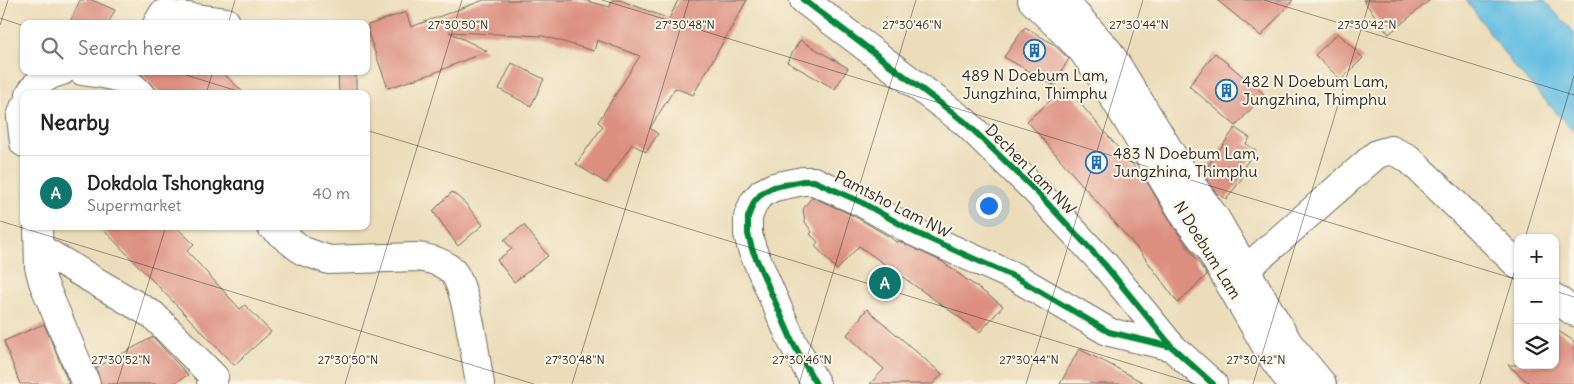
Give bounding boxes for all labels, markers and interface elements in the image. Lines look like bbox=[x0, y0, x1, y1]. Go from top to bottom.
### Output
text: 27°30'50"N bbox=[428, 17, 488, 32]
text: 27°30'48"N bbox=[655, 17, 715, 32]
text: 27°30'46"N bbox=[882, 17, 942, 32]
text: 27°30'44"N bbox=[1109, 17, 1169, 32]
text: 27°30'42"N bbox=[1337, 17, 1397, 32]
search box bbox=[20, 20, 370, 75]
icon: search bbox=[38, 34, 66, 62]
text: Search here bbox=[78, 36, 181, 60]
building icon: 489 N Doebum Lam, Jungzhina, Thimphu bbox=[1023, 39, 1047, 63]
place label: 489 N Doebum Lam, Jungzhina, Thimphu bbox=[962, 65, 1108, 103]
place label: 482 N Doebum Lam, Jungzhina, Thimphu bbox=[1242, 71, 1388, 109]
building icon: 482 N Doebum Lam, Jungzhina, Thimphu bbox=[1214, 78, 1238, 102]
text: Nearby bbox=[40, 109, 110, 136]
street label: Dechen Lam NW bbox=[981, 119, 1081, 219]
place label: 483 N Doebum Lam, Jungzhina, Thimphu bbox=[1113, 143, 1259, 181]
building icon: 483 N Doebum Lam, Jungzhina, Thimphu bbox=[1085, 150, 1109, 174]
street label: Pamtsho Lam NW bbox=[831, 166, 955, 242]
text: Dokdola Tshongkang bbox=[87, 171, 265, 195]
text: A bbox=[51, 183, 61, 203]
text: 40 m bbox=[312, 183, 350, 203]
your location bbox=[976, 193, 1002, 219]
text: Supermarket bbox=[87, 195, 181, 215]
street label: N Doebum Lam bbox=[1170, 197, 1246, 303]
map controls bbox=[1514, 234, 1559, 369]
button: + bbox=[1514, 234, 1559, 279]
pin: A bbox=[869, 264, 901, 302]
button: − bbox=[1514, 279, 1559, 324]
button: layers bbox=[1514, 324, 1559, 369]
text: 27°30'52"N bbox=[91, 352, 151, 367]
text: 27°30'50"N bbox=[318, 352, 378, 367]
text: 27°30'48"N bbox=[545, 352, 605, 367]
text: 27°30'46"N bbox=[772, 352, 832, 367]
text: 27°30'44"N bbox=[999, 352, 1059, 367]
text: 27°30'42"N bbox=[1226, 352, 1286, 367]

